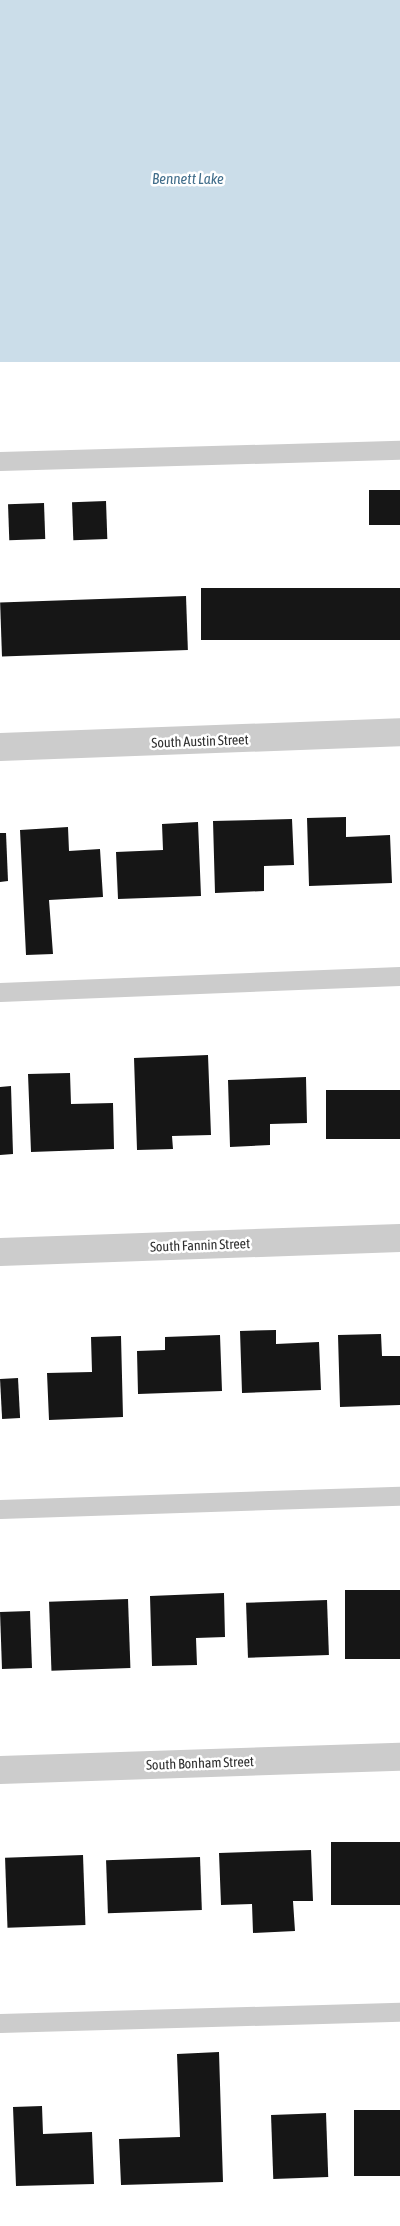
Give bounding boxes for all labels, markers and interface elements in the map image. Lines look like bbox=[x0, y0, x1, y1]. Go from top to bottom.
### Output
water label: Bennett Lake bbox=[152, 170, 224, 188]
street label: South Austin Street bbox=[151, 731, 249, 751]
street label: South Fannin Street bbox=[150, 1235, 250, 1255]
street label: South Bonham Street bbox=[146, 1753, 254, 1773]

